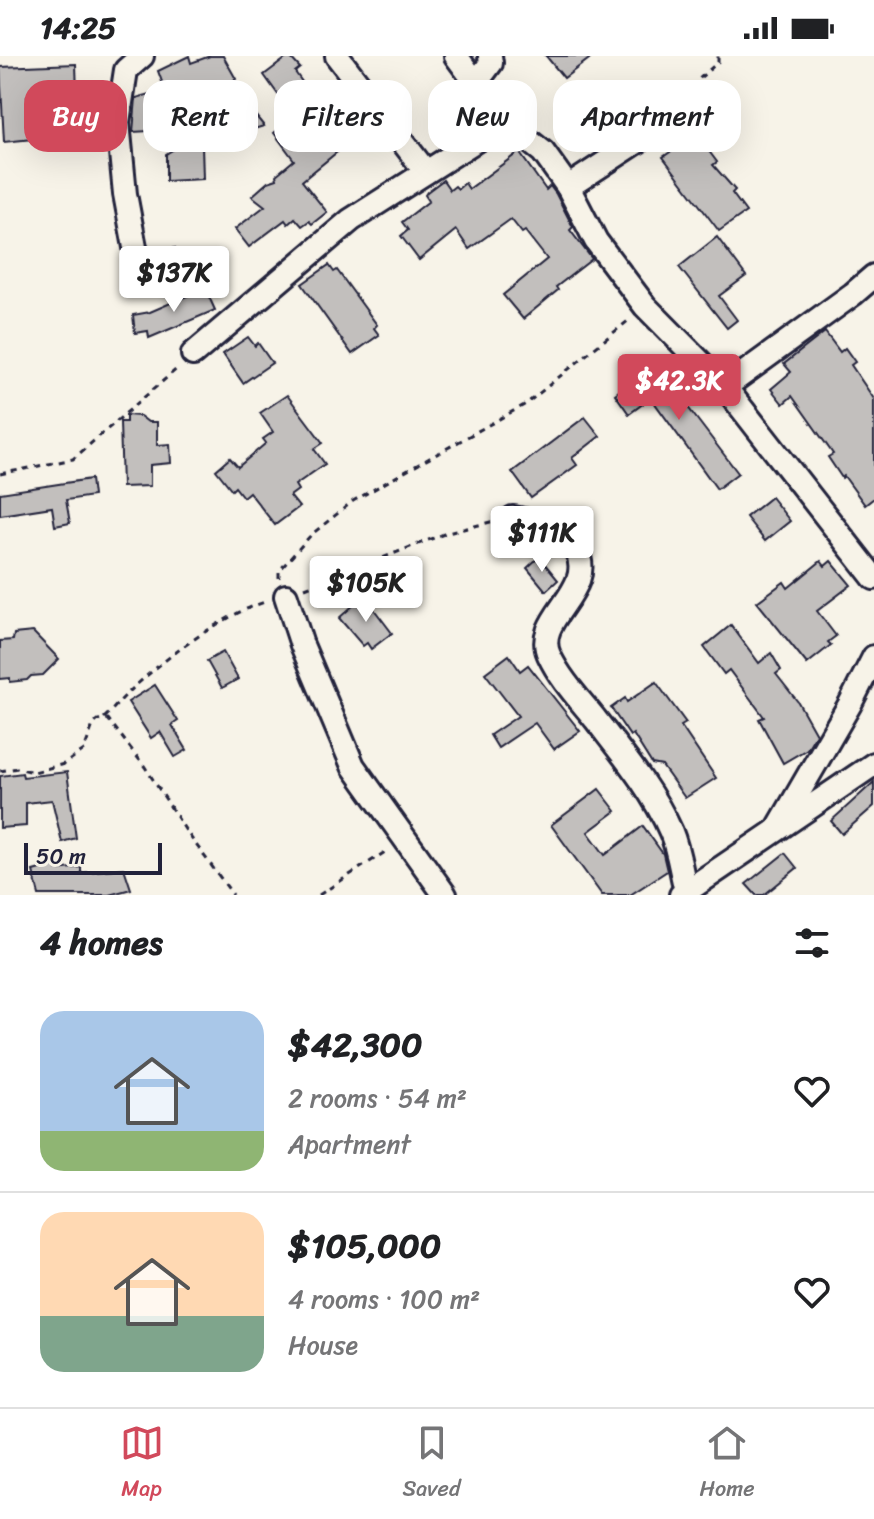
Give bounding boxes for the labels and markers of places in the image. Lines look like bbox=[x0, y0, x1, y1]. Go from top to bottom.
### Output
pin: $137K bbox=[118, 246, 230, 314]
pin: $42.3K bbox=[614, 354, 744, 422]
pin: $111K bbox=[486, 506, 598, 574]
pin: $105K bbox=[310, 556, 422, 624]

